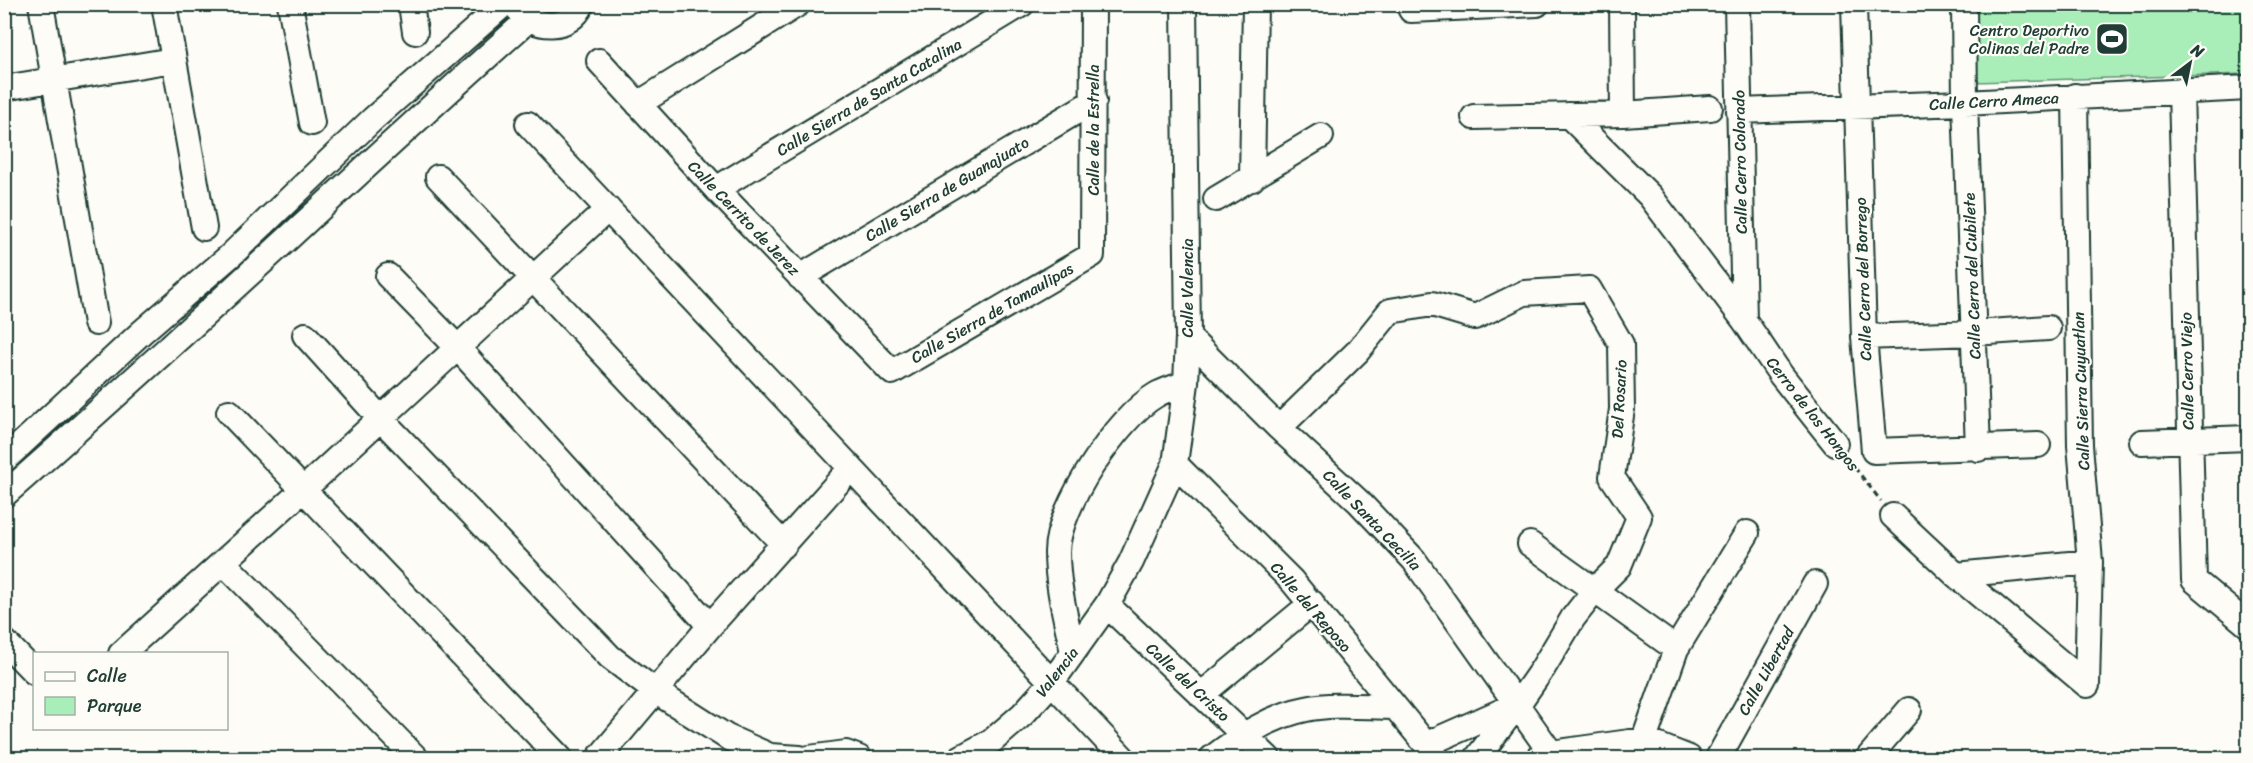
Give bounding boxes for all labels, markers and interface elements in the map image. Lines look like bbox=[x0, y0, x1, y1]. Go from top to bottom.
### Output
place label: Centro Deportivo Colinas del Padre bbox=[1969, 16, 2089, 63]
sports icon: Centro Deportivo Colinas del Padre bbox=[2094, 21, 2130, 57]
street label: Calle Sierra de Santa Catalina bbox=[770, 30, 968, 164]
north arrow bbox=[2160, 33, 2220, 93]
text: N bbox=[2184, 35, 2211, 66]
street label: Calle de la Estrella bbox=[1079, 64, 1108, 196]
street label: Calle Cerro Ameca bbox=[1929, 83, 2059, 119]
street label: Calle Cerro Colorado bbox=[1724, 90, 1756, 234]
street label: Calle Sierra de Guanajuato bbox=[859, 128, 1035, 250]
street label: Calle Cerrito de Jerez bbox=[681, 153, 808, 283]
street label: Calle Cerro del Cubilete bbox=[1955, 192, 1989, 360]
street label: Calle Cerro del Borrego bbox=[1846, 197, 1880, 361]
street label: Calle Valencia bbox=[1173, 239, 1202, 337]
street label: Calle Sierra de Tamaulipas bbox=[905, 254, 1079, 372]
street label: Calle Sierra Cuyuatlan bbox=[2064, 311, 2098, 471]
street label: Calle Cerro Viejo bbox=[2171, 312, 2203, 430]
street label: Cerro de los Hongos bbox=[1759, 350, 1868, 478]
street label: Del Rosario bbox=[1602, 359, 1636, 439]
street label: Calle Santa Cecilia bbox=[1315, 462, 1429, 578]
street label: Calle del Reposo bbox=[1263, 555, 1359, 659]
street label: Calle Libertad bbox=[1730, 620, 1803, 721]
street label: Calle del Cristo bbox=[1139, 635, 1237, 729]
street label: Valencia bbox=[1028, 640, 1086, 704]
legend bbox=[33, 652, 228, 730]
text: Calle bbox=[87, 660, 127, 692]
text: Parque bbox=[87, 690, 142, 722]

